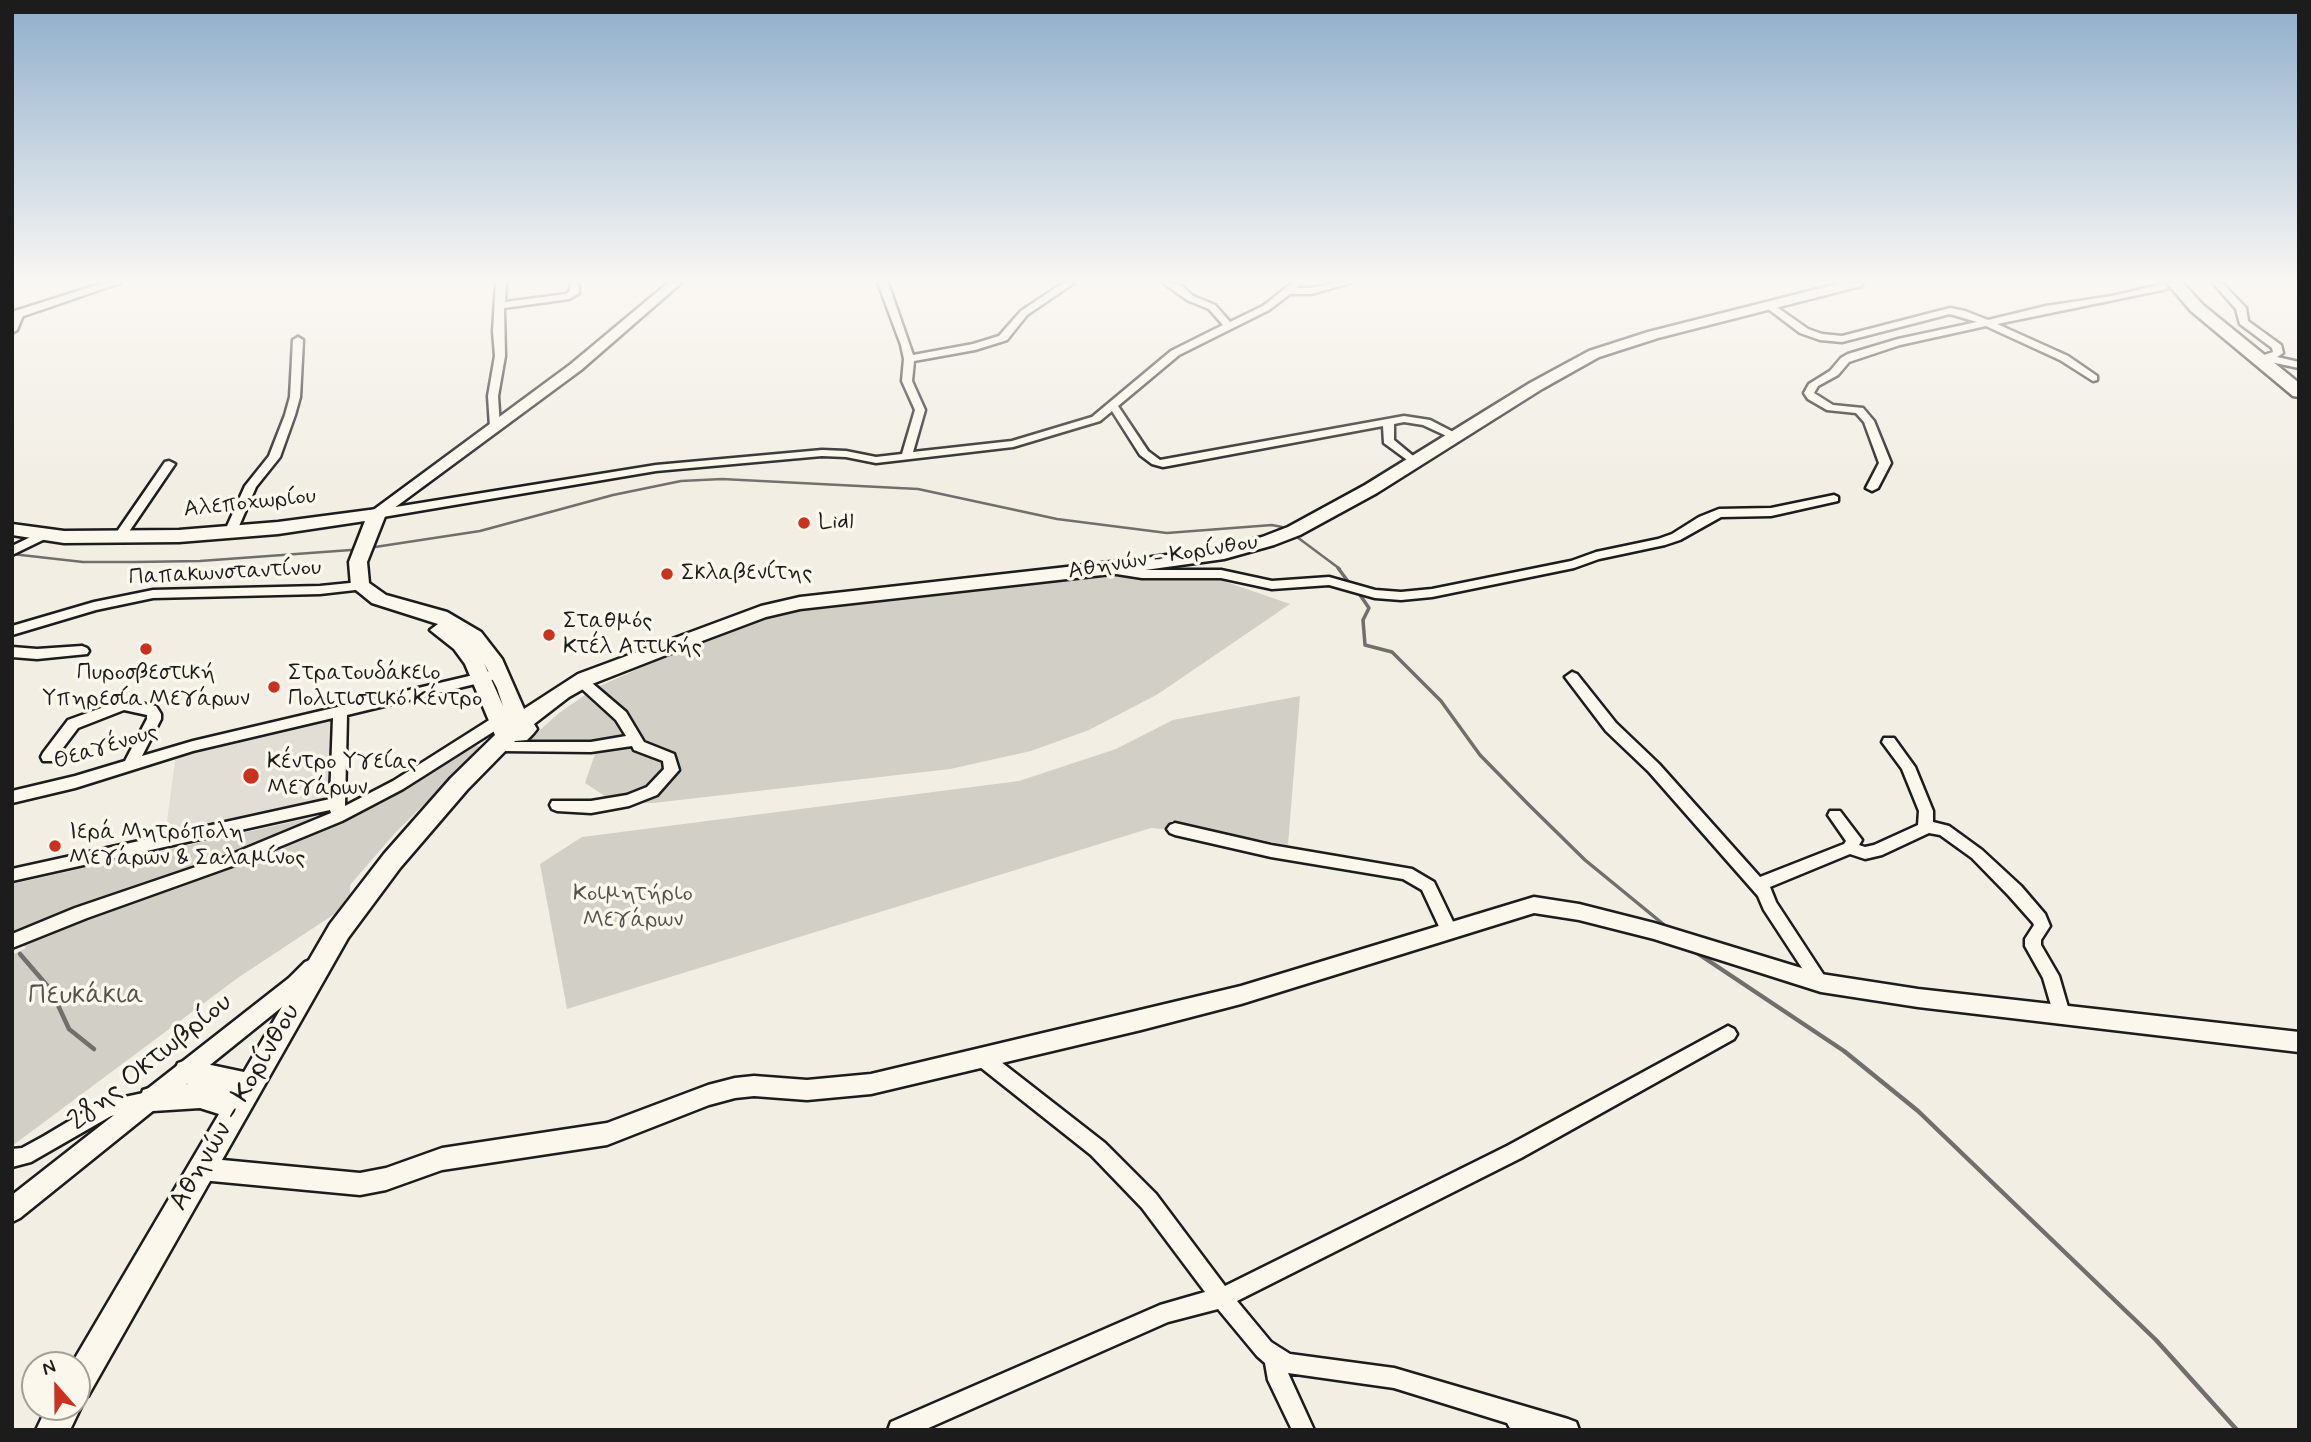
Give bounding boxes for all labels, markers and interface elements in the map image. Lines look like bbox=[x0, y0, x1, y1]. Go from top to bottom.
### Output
street label: Αλεποχωρίου bbox=[182, 483, 318, 525]
place label: Lidl bbox=[818, 509, 854, 537]
marker: Lidl bbox=[796, 515, 812, 531]
street label: Αθηνών - Κορίνθου bbox=[1066, 529, 1260, 587]
street label: Παπακωνσταντίνου bbox=[128, 555, 322, 593]
place label: Σκλαβενίτης bbox=[681, 560, 812, 588]
marker: Σκλαβενίτης bbox=[659, 566, 675, 582]
place label: Σταθμός Κτέλ Αττικής bbox=[563, 608, 702, 662]
marker: Σταθμός Κτέλ Αττικής bbox=[541, 627, 557, 643]
marker: Πυροσβεστική Υπηρεσία Μεγάρων bbox=[138, 641, 154, 657]
place label: Πυροσβεστική Υπηρεσία Μεγάρων bbox=[42, 660, 250, 714]
place label: Στρατουδάκειο Πολιτιστικό Κέντρο bbox=[288, 660, 482, 714]
marker: Στρατουδάκειο Πολιτιστικό Κέντρο bbox=[266, 679, 282, 695]
street label: Θεαγένους bbox=[51, 719, 161, 777]
place label: Κέντρο Υγείας Μεγάρων bbox=[267, 749, 417, 803]
marker: Κέντρο Υγείας Μεγάρων bbox=[241, 766, 261, 786]
place label: Ιερά Μητρόπολη Μεγάρων & Σαλαμίνος bbox=[69, 819, 305, 873]
marker: Ιερά Μητρόπολη Μεγάρων & Σαλαμίνος bbox=[47, 838, 63, 854]
park label: Κοιμητήριο Μεγάρων bbox=[573, 881, 693, 935]
park label: Πευκάκια bbox=[28, 980, 144, 1014]
street label: 28ης Οκτωβρίου bbox=[62, 987, 240, 1139]
street label: Αθηνών - Κορίνθου bbox=[163, 998, 309, 1218]
north arrow bbox=[21, 1351, 91, 1421]
text: N bbox=[39, 1354, 59, 1382]

